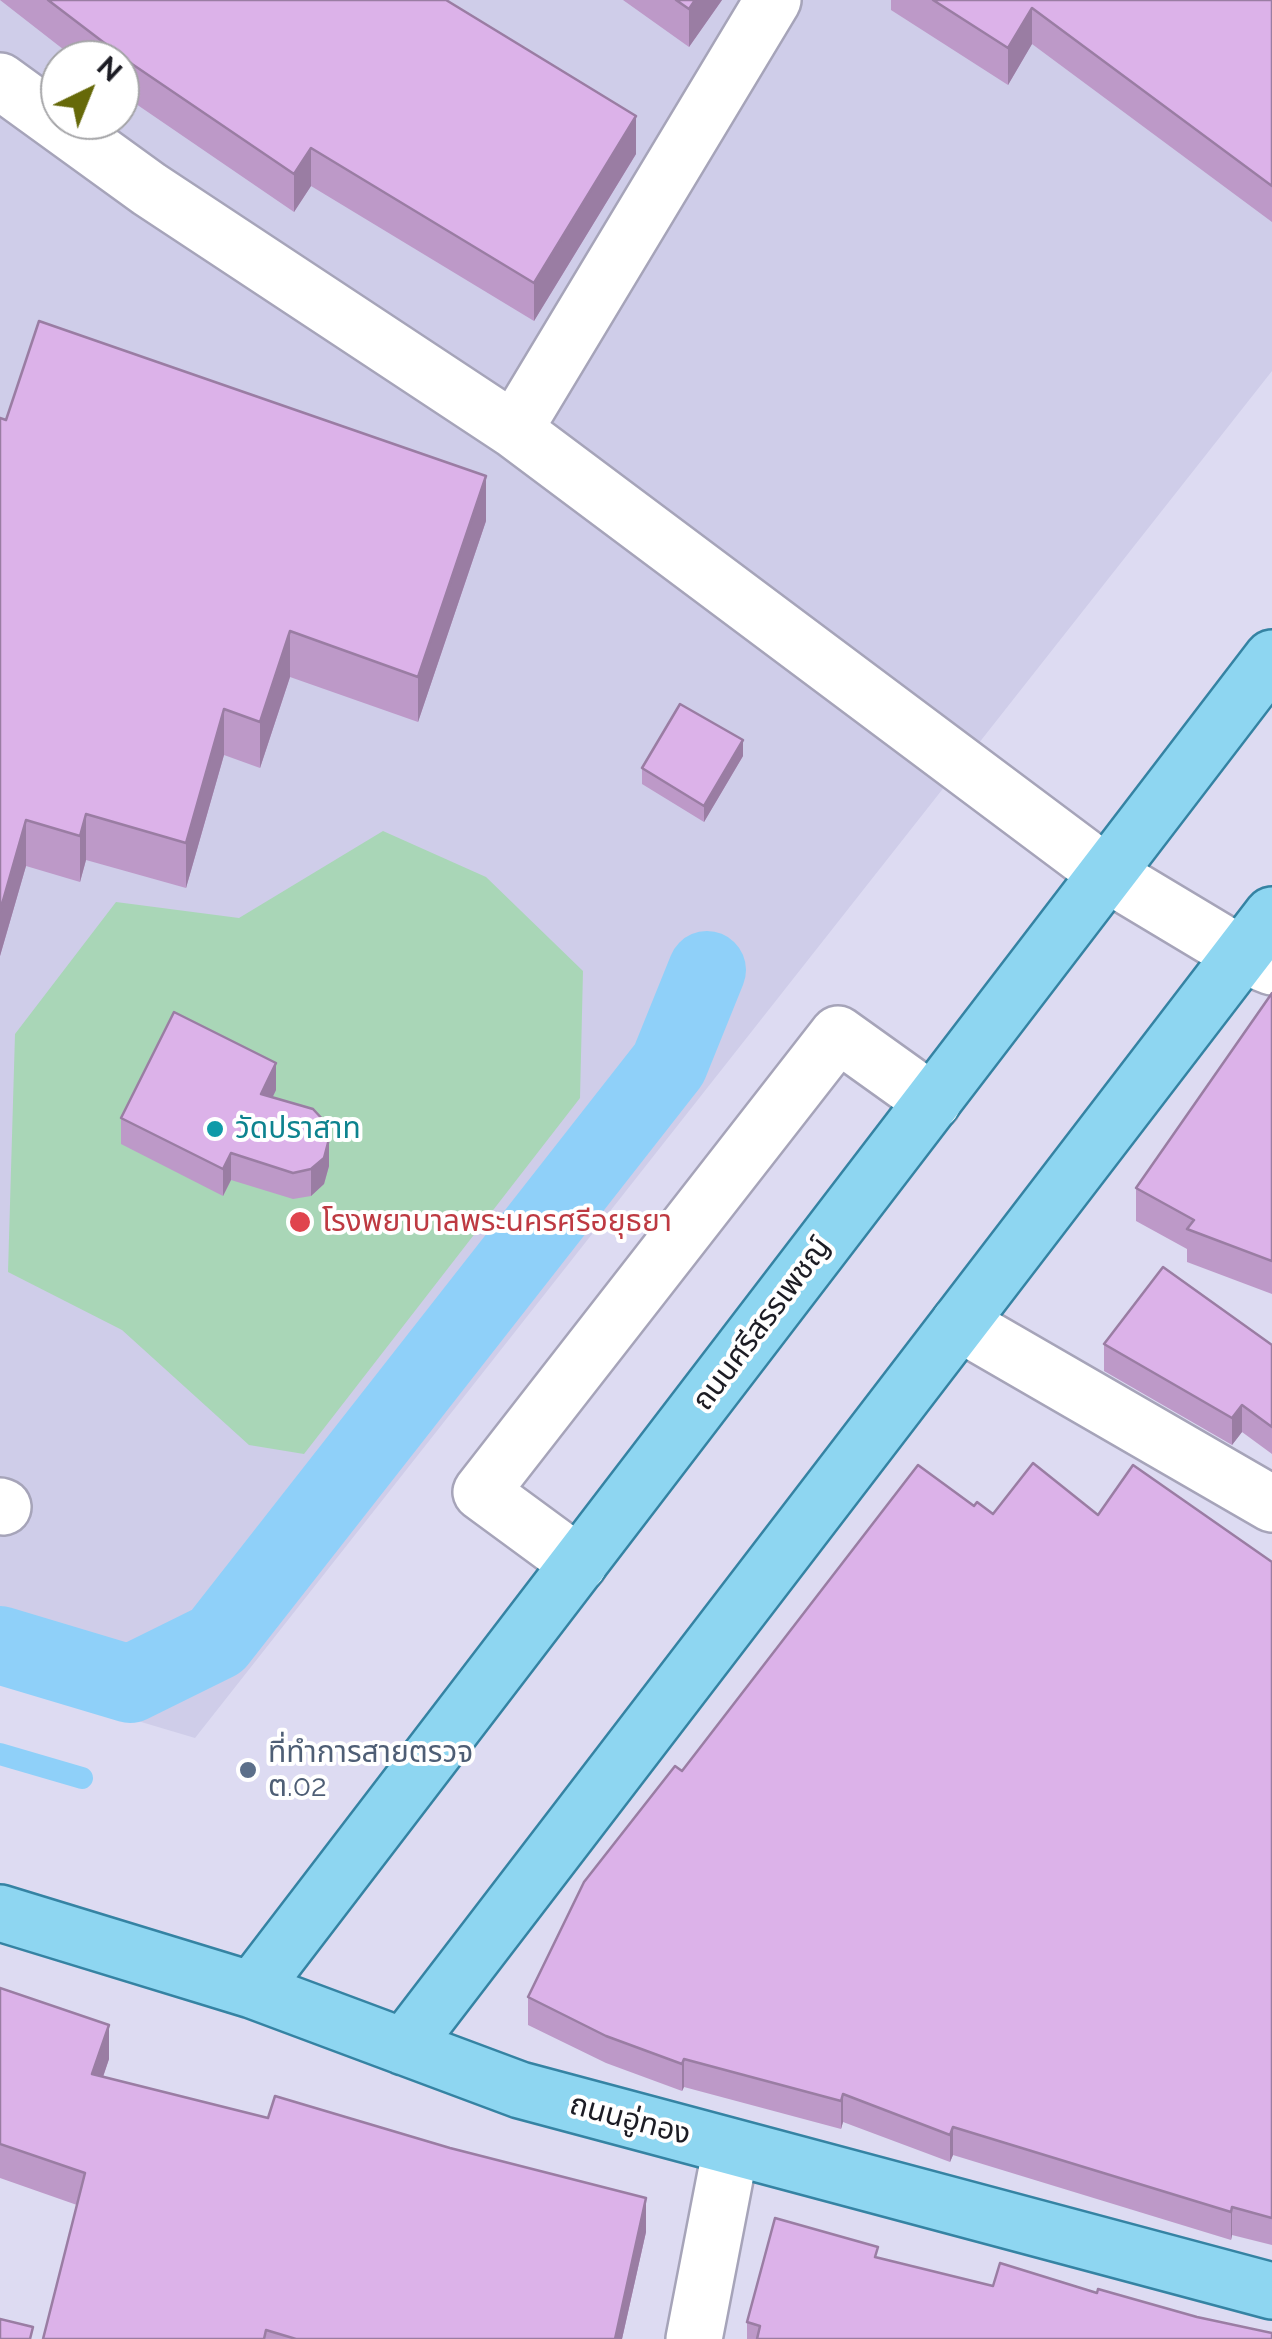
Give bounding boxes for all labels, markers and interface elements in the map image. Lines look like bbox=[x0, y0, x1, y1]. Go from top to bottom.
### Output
north arrow bbox=[40, 40, 140, 140]
text: N bbox=[90, 50, 129, 89]
place label: วัดปราสาท bbox=[235, 1111, 361, 1147]
marker: วัดปราสาท bbox=[204, 1118, 226, 1140]
place label: โรงพยาบาลพระนครศรีอยุธยา bbox=[322, 1204, 672, 1240]
marker: โรงพยาบาลพระนครศรีอยุธยา bbox=[287, 1209, 313, 1235]
street label: ถนนศรีสรรเพชญ์ bbox=[685, 1230, 839, 1418]
place label: ที่ทำการสายตรวจ ต.02 bbox=[268, 1735, 473, 1806]
marker: ที่ทำการสายตรวจ ต.02 bbox=[237, 1759, 259, 1781]
street label: ถนนอู่ทอง bbox=[566, 2087, 694, 2153]

